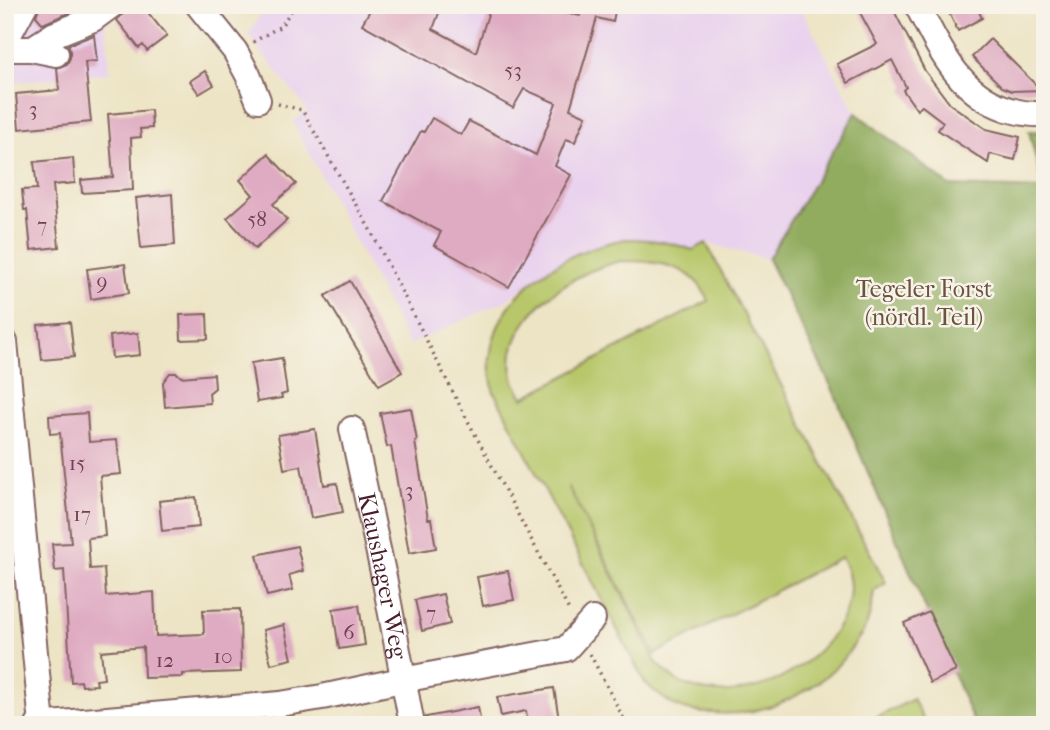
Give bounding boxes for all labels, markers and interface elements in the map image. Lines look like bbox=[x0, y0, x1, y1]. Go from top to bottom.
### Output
house number: 53 bbox=[504, 58, 522, 82]
house number: 3 bbox=[29, 97, 37, 121]
house number: 58 bbox=[247, 207, 267, 231]
house number: 7 bbox=[37, 213, 47, 237]
house number: 9 bbox=[96, 270, 108, 294]
park label: Tegeler Forst (nördl. Teil) bbox=[856, 275, 993, 331]
house number: 15 bbox=[69, 451, 85, 475]
house number: 3 bbox=[405, 478, 413, 502]
street label: Klaushager Weg bbox=[352, 490, 413, 662]
house number: 17 bbox=[73, 502, 91, 526]
house number: 7 bbox=[426, 601, 436, 625]
house number: 6 bbox=[343, 620, 355, 644]
house number: 10 bbox=[214, 644, 232, 668]
house number: 12 bbox=[156, 648, 174, 672]

